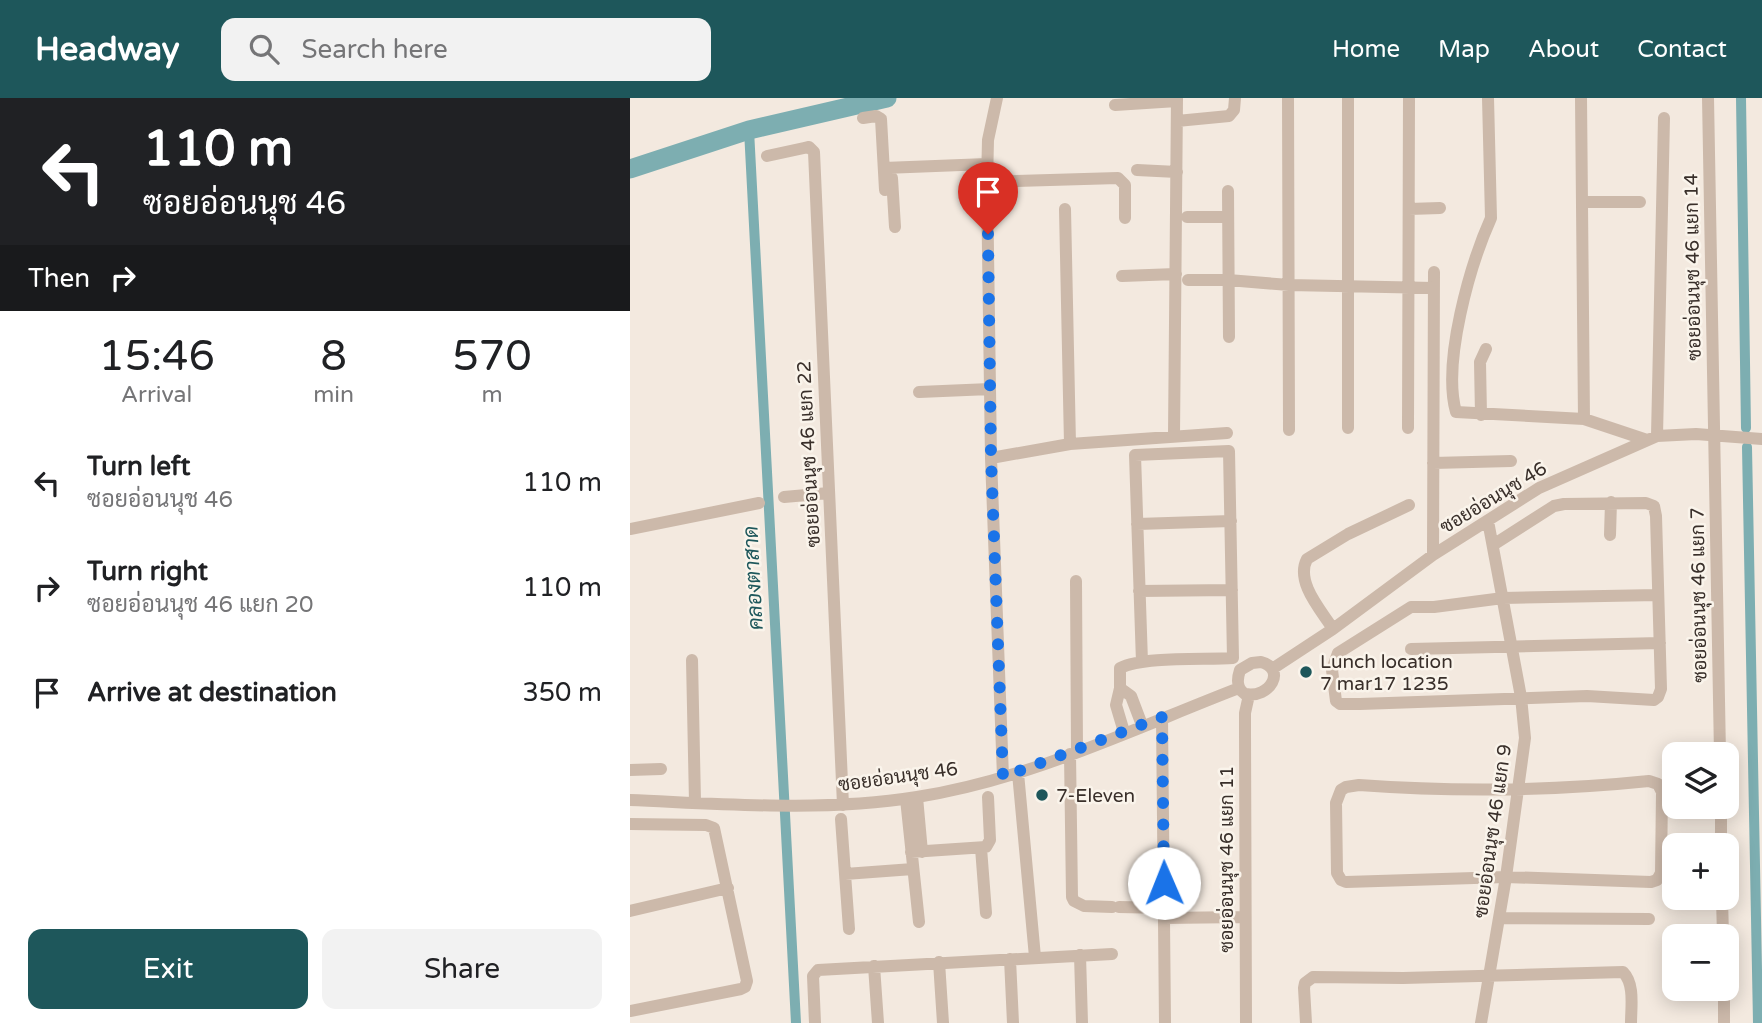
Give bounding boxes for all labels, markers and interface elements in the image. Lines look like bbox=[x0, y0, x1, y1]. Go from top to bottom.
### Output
search box bbox=[221, 18, 711, 81]
text: Headway bbox=[35, 30, 179, 69]
icon: search bbox=[245, 30, 283, 68]
text: Search here bbox=[301, 34, 448, 65]
text: Home bbox=[1332, 35, 1400, 64]
text: Map bbox=[1438, 35, 1490, 64]
text: About bbox=[1528, 35, 1599, 64]
text: Contact bbox=[1637, 35, 1727, 64]
text: 110 m bbox=[143, 120, 293, 179]
icon: left bbox=[28, 126, 119, 217]
pin bbox=[958, 162, 1018, 234]
icon: arrive bbox=[969, 173, 1007, 211]
street label: ซอยอ่อนนุช 46 แยก 14 bbox=[1679, 173, 1707, 361]
text: ซอยอ่อนนุช 46 bbox=[143, 185, 346, 223]
icon: right bbox=[104, 259, 142, 297]
text: Then bbox=[28, 263, 90, 294]
text: 15:46 bbox=[98, 331, 215, 382]
text: 8 bbox=[320, 331, 347, 382]
text: 570 bbox=[452, 331, 532, 382]
street label: ซอยอ่อนนุช 46 แยก 22 bbox=[792, 360, 826, 548]
text: Arrival bbox=[121, 381, 192, 409]
text: min bbox=[313, 381, 354, 409]
text: m bbox=[481, 381, 503, 409]
text: Turn left bbox=[87, 451, 190, 482]
street label: ซอยอ่อนนุช 46 bbox=[1436, 456, 1551, 539]
icon: left bbox=[28, 464, 66, 502]
text: 110 m bbox=[522, 467, 602, 498]
text: ซอยอ่อนนุช 46 bbox=[87, 486, 233, 514]
street label: ซอยอ่อนนุช 46 แยก 7 bbox=[1685, 507, 1713, 683]
water label: คลองตาสาด bbox=[738, 525, 769, 631]
text: Turn right bbox=[87, 556, 208, 587]
icon: right bbox=[28, 569, 66, 607]
text: 110 m bbox=[522, 572, 602, 603]
text: ซอยอ่อนนุช 46 แยก 20 bbox=[87, 591, 314, 619]
place label: Lunch location 7 mar17 1235 bbox=[1320, 651, 1453, 695]
marker: Lunch location 7 mar17 1235 bbox=[1298, 664, 1314, 680]
icon: arrive bbox=[28, 674, 66, 712]
text: Arrive at destination bbox=[87, 677, 337, 708]
text: 350 m bbox=[522, 677, 602, 708]
map controls bbox=[1662, 742, 1739, 1001]
button: layers bbox=[1662, 742, 1739, 819]
street label: ซอยอ่อนนุช 46 แยก 9 bbox=[1469, 743, 1517, 920]
street label: ซอยอ่อนนุช 46 bbox=[837, 757, 960, 797]
street label: ซอยอ่อนนุช 46 แยก 11 bbox=[1215, 765, 1239, 953]
place label: 7-Eleven bbox=[1056, 785, 1135, 807]
marker: 7-Eleven bbox=[1034, 787, 1050, 803]
button: + bbox=[1662, 833, 1739, 910]
position arrow bbox=[1127, 846, 1201, 920]
button: − bbox=[1662, 924, 1739, 1001]
button: Exit bbox=[28, 929, 308, 1009]
button: Share bbox=[322, 929, 602, 1009]

